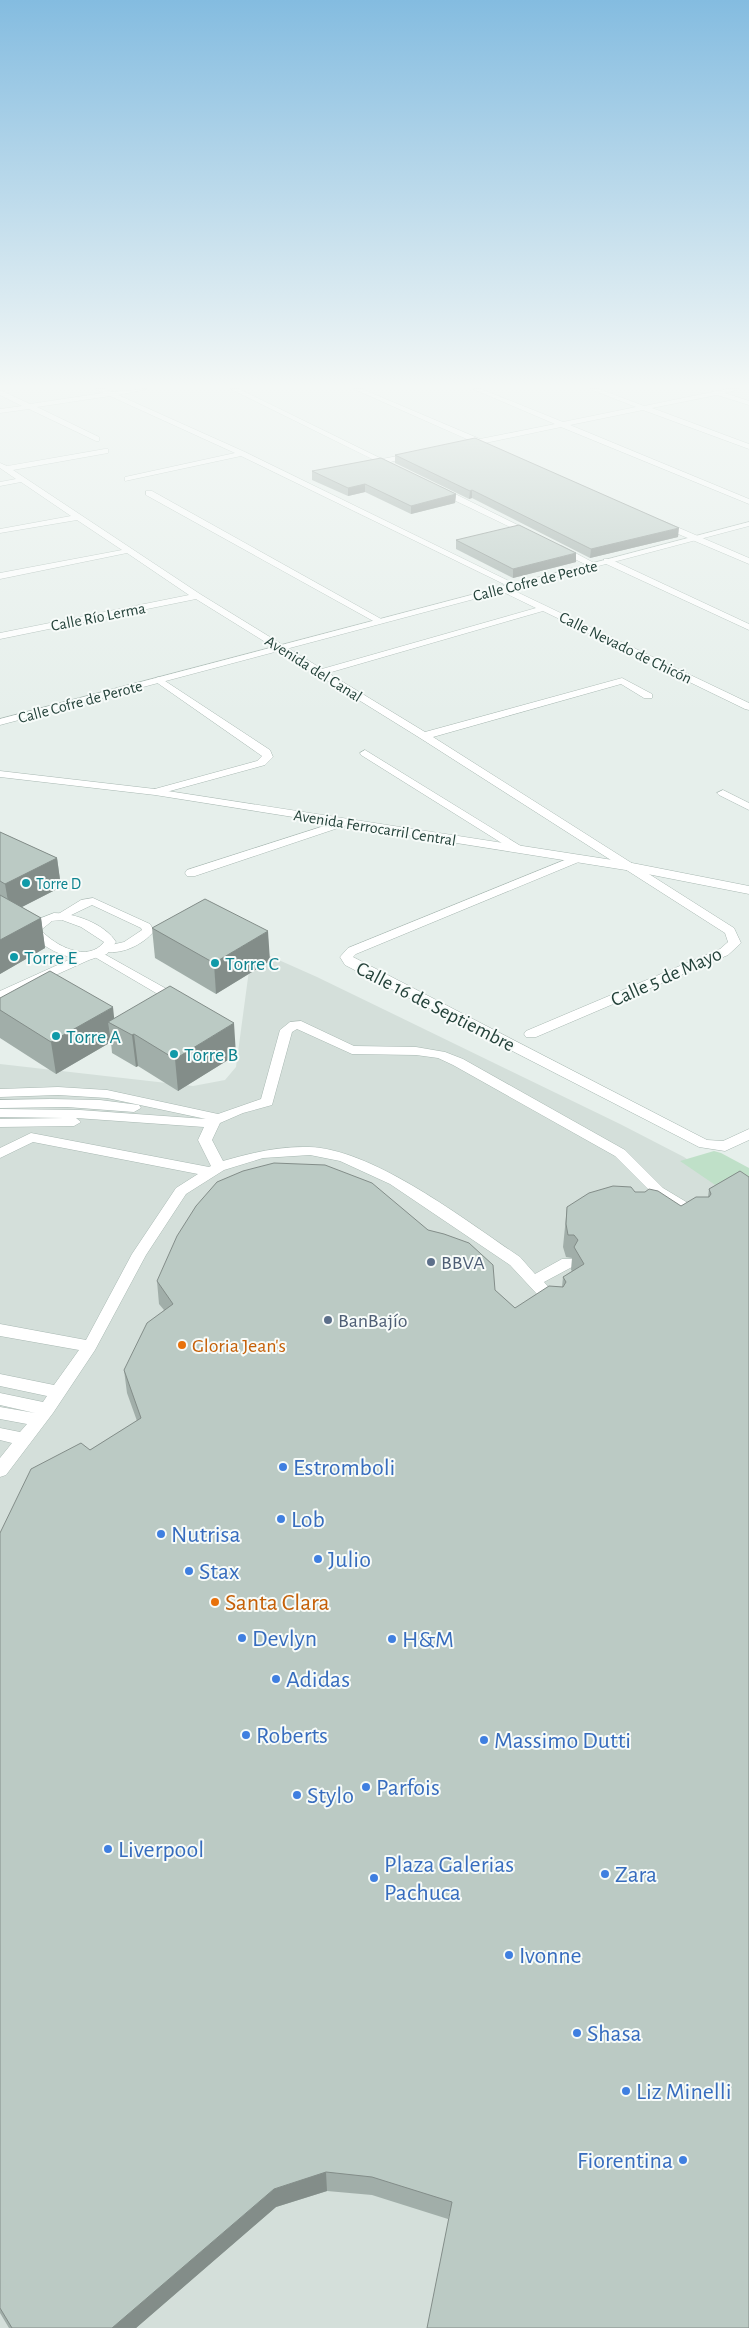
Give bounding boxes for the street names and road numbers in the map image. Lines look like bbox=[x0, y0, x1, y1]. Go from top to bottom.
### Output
street label: Calle Cofre de Perote bbox=[471, 558, 599, 604]
street label: Calle Río Lerma bbox=[50, 600, 147, 634]
street label: Calle Nevado de Chicón bbox=[557, 609, 694, 687]
street label: Avenida del Canal bbox=[262, 633, 365, 705]
street label: Calle Cofre de Perote bbox=[16, 678, 144, 726]
street label: Avenida Ferrocarril Central bbox=[292, 807, 457, 849]
street label: Calle 5 de Mayo bbox=[608, 944, 725, 1010]
street label: Calle 16 de Septiembre bbox=[353, 958, 518, 1056]

